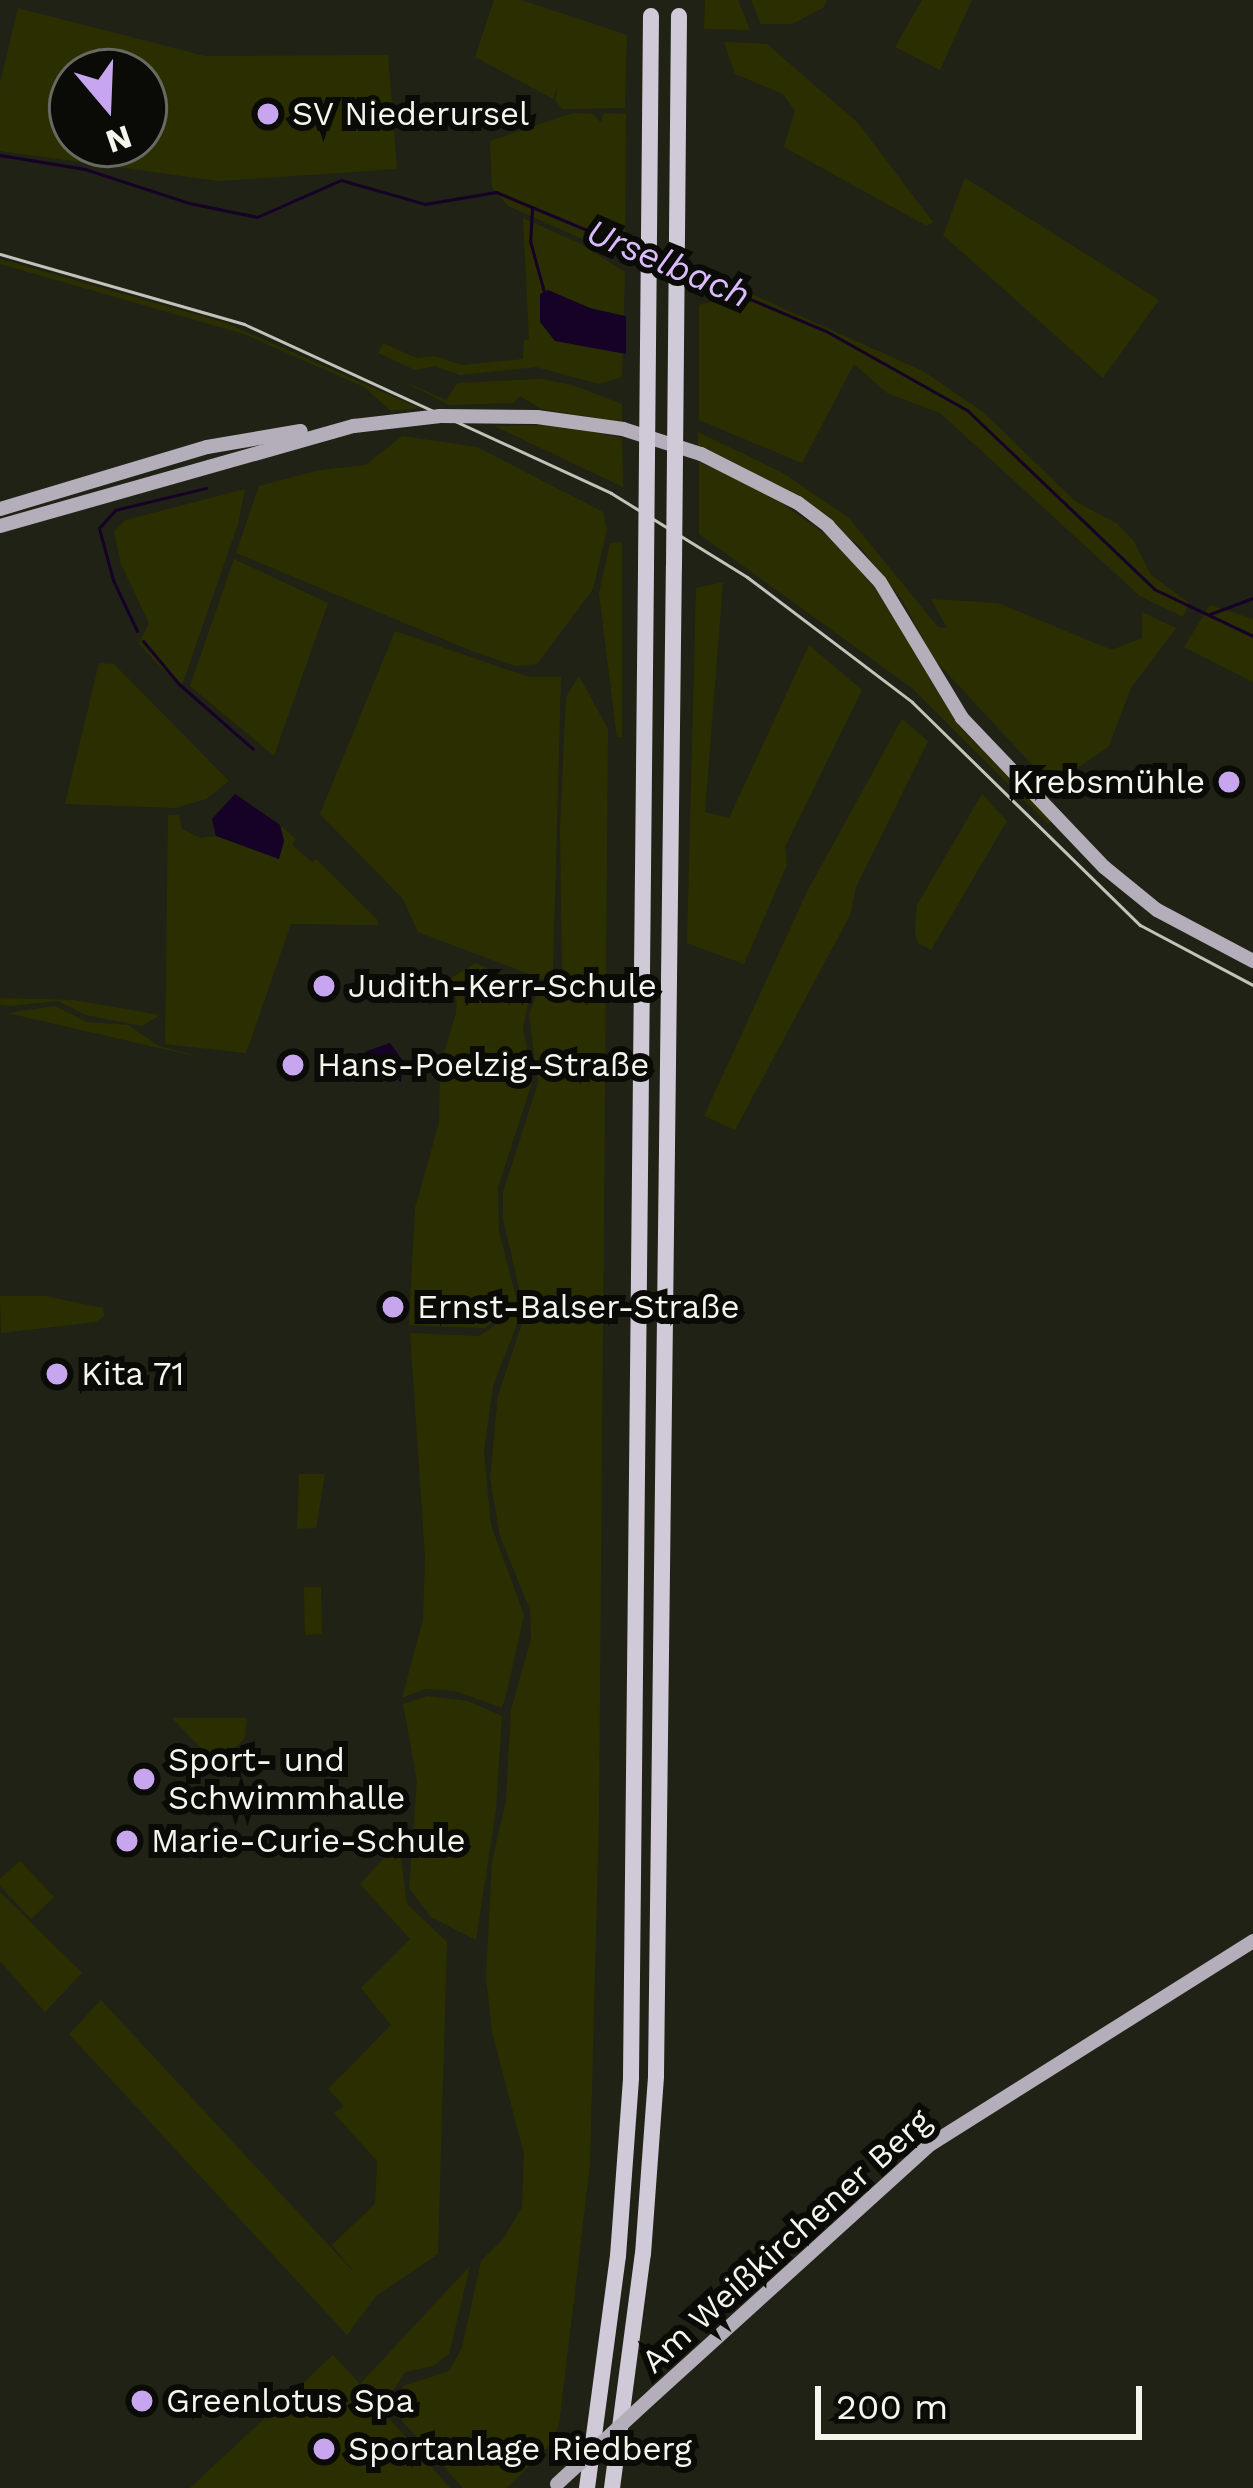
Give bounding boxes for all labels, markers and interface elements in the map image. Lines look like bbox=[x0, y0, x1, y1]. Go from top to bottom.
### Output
north arrow bbox=[48, 48, 168, 168]
place label: SV Niederursel bbox=[292, 94, 530, 134]
marker: SV Niederursel bbox=[255, 101, 281, 127]
text: N bbox=[101, 117, 137, 162]
water label: Urselbach bbox=[580, 210, 756, 318]
place label: Krebsmühle bbox=[1012, 762, 1205, 802]
marker: Krebsmühle bbox=[1216, 769, 1242, 795]
place label: Judith-Kerr-Schule bbox=[348, 966, 657, 1006]
marker: Judith-Kerr-Schule bbox=[311, 973, 337, 999]
place label: Hans-Poelzig-Straße bbox=[317, 1045, 649, 1085]
marker: Hans-Poelzig-Straße bbox=[280, 1052, 306, 1078]
place label: Ernst-Balser-Straße bbox=[417, 1287, 740, 1327]
marker: Ernst-Balser-Straße bbox=[380, 1294, 406, 1320]
place label: Kita 71 bbox=[81, 1354, 187, 1394]
marker: Kita 71 bbox=[44, 1361, 70, 1387]
place label: Sport- und Schwimmhalle bbox=[168, 1740, 405, 1818]
marker: Sport- und Schwimmhalle bbox=[131, 1766, 157, 1792]
place label: Marie-Curie-Schule bbox=[151, 1821, 466, 1861]
marker: Marie-Curie-Schule bbox=[114, 1828, 140, 1854]
street label: Am Weißkirchener Berg bbox=[633, 2100, 939, 2382]
scale bar bbox=[821, 2362, 1148, 2436]
place label: Greenlotus Spa bbox=[166, 2381, 414, 2421]
text: 200 m bbox=[836, 2386, 948, 2428]
marker: Greenlotus Spa bbox=[129, 2388, 155, 2414]
place label: Sportanlage Riedberg bbox=[348, 2429, 692, 2469]
marker: Sportanlage Riedberg bbox=[311, 2436, 337, 2462]

